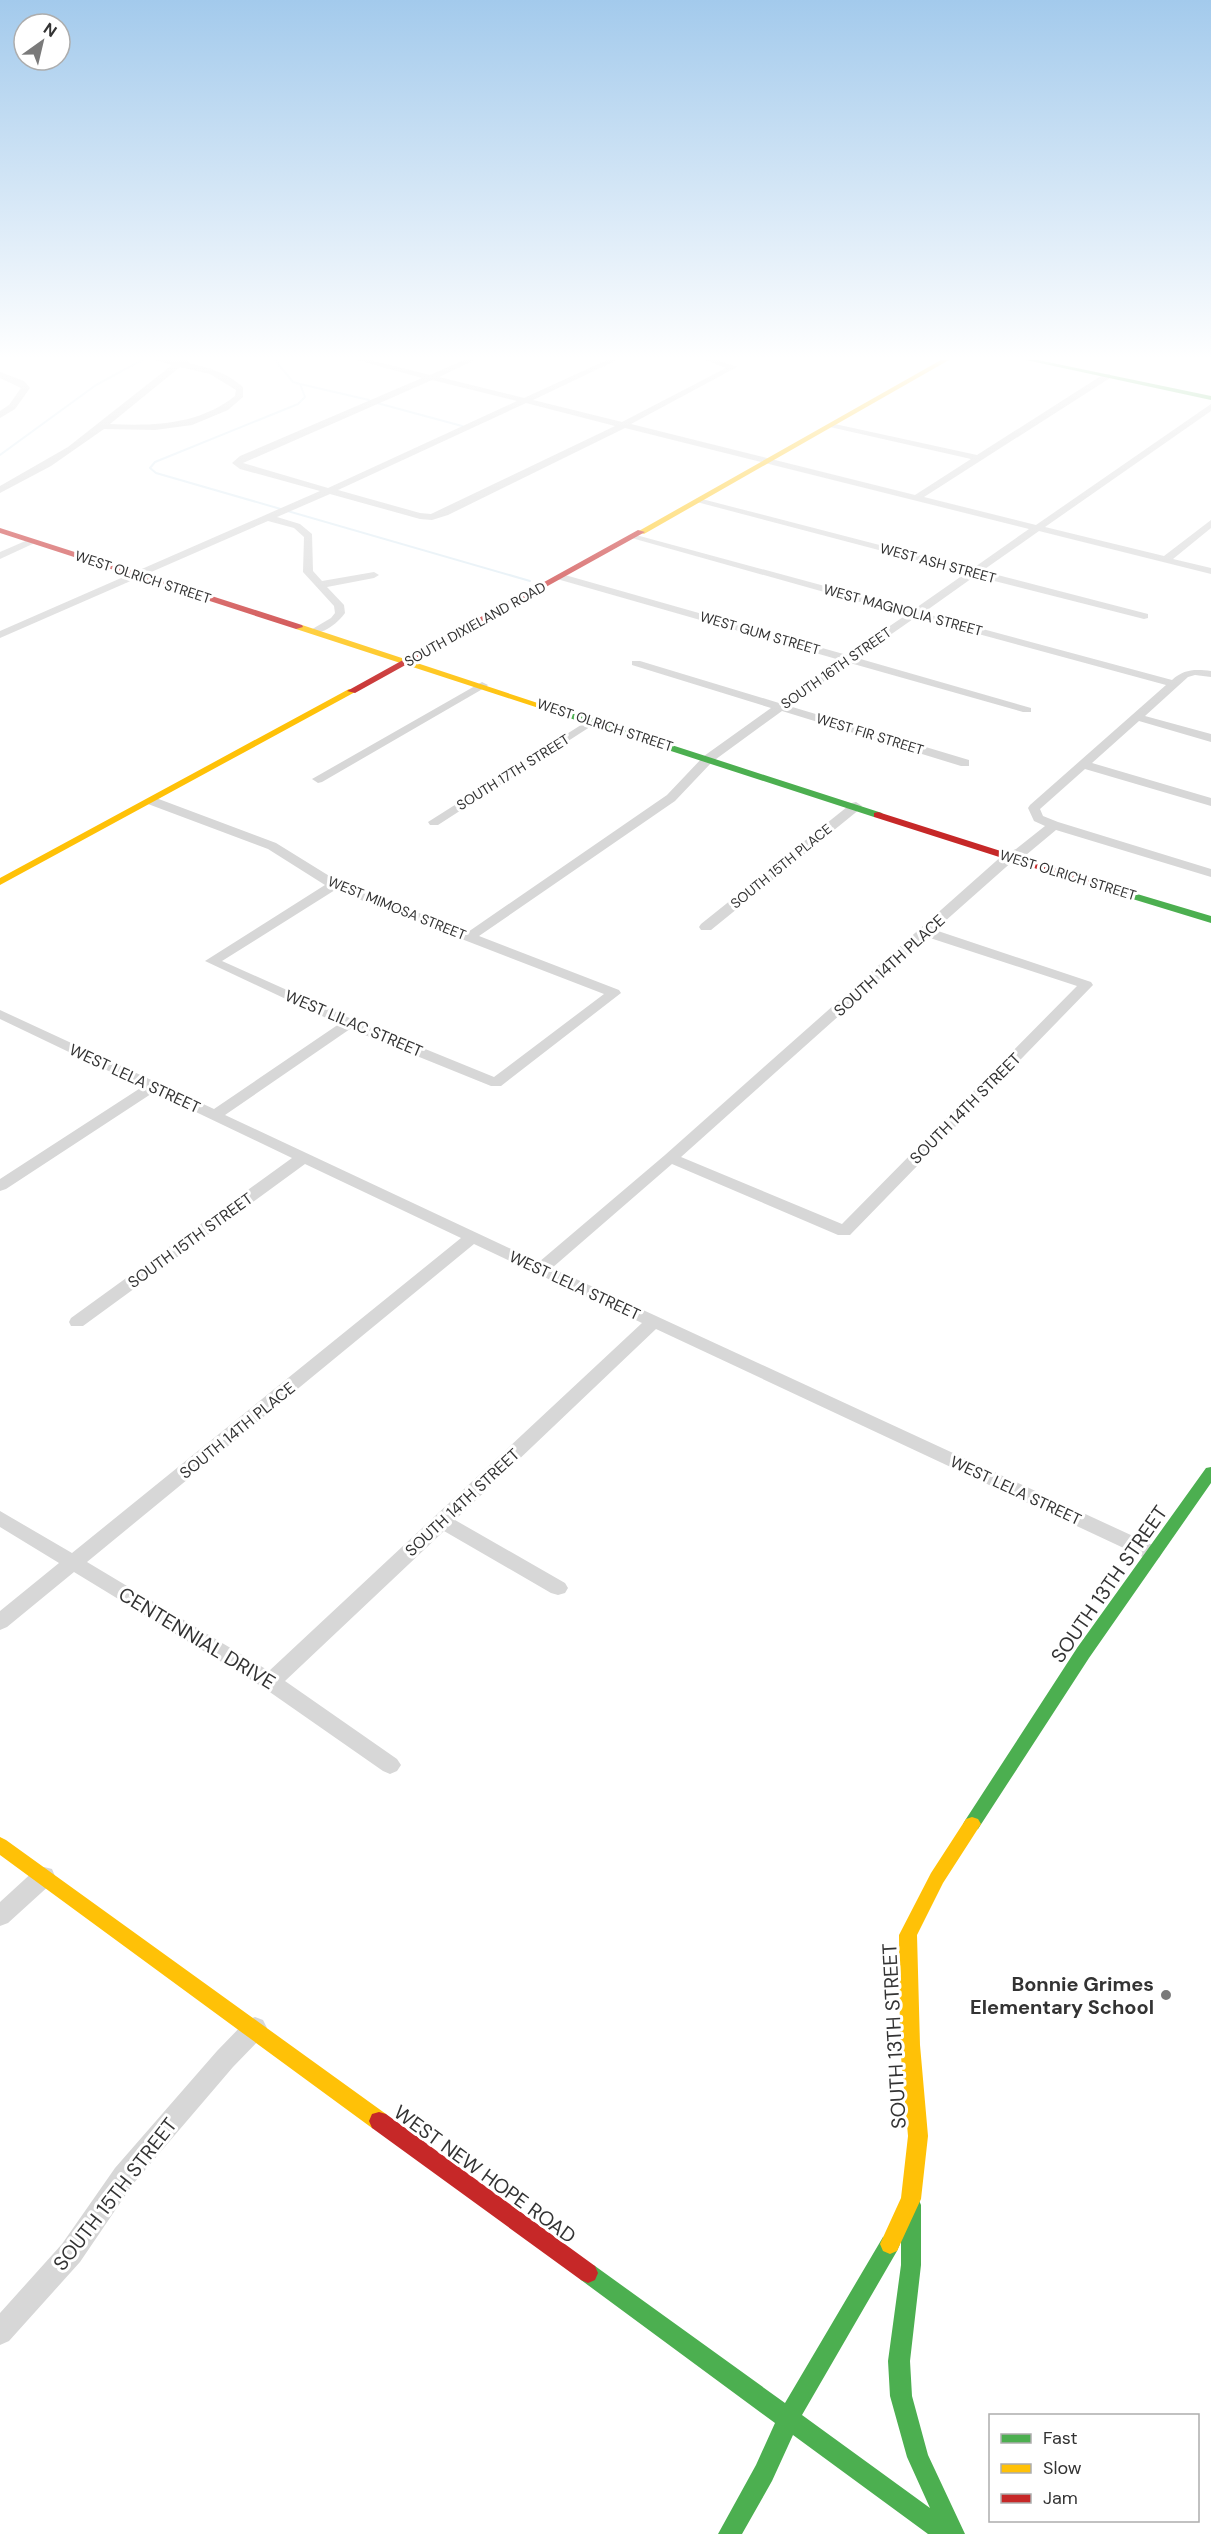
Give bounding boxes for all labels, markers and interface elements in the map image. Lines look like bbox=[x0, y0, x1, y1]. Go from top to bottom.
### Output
north arrow bbox=[12, 12, 72, 72]
text: N bbox=[39, 18, 61, 42]
street label: WEST ASH STREET bbox=[878, 539, 998, 587]
street label: WEST OLRICH STREET bbox=[73, 547, 213, 608]
street label: SOUTH DIXIELAND ROAD bbox=[401, 578, 549, 670]
street label: WEST MAGNOLIA STREET bbox=[821, 580, 985, 640]
street label: WEST GUM STREET bbox=[698, 607, 822, 659]
street label: SOUTH 16TH STREET bbox=[777, 623, 895, 713]
street label: WEST OLRICH STREET bbox=[535, 695, 675, 756]
street label: WEST FIR STREET bbox=[814, 709, 926, 759]
street label: SOUTH 17TH STREET bbox=[453, 730, 573, 814]
street label: SOUTH 15TH PLACE bbox=[727, 820, 835, 912]
street label: WEST OLRICH STREET bbox=[998, 846, 1139, 904]
street label: WEST MIMOSA STREET bbox=[325, 872, 469, 944]
street label: SOUTH 14TH PLACE bbox=[829, 910, 949, 1021]
street label: WEST LILAC STREET bbox=[282, 985, 426, 1062]
street label: WEST LELA STREET bbox=[66, 1039, 204, 1118]
street label: SOUTH 14TH STREET bbox=[905, 1048, 1025, 1168]
street label: SOUTH 15TH STREET bbox=[124, 1188, 257, 1293]
street label: WEST LELA STREET bbox=[506, 1246, 644, 1325]
street label: SOUTH 14TH PLACE bbox=[175, 1377, 299, 1483]
street label: SOUTH 14TH STREET bbox=[401, 1444, 524, 1561]
street label: WEST LELA STREET bbox=[947, 1451, 1085, 1530]
street label: SOUTH 13TH STREET bbox=[1045, 1500, 1173, 1668]
street label: CENTENNIAL DRIVE bbox=[114, 1581, 280, 1695]
street label: SOUTH 13TH STREET bbox=[876, 1942, 912, 2130]
place label: Bonnie Grimes Elementary School bbox=[970, 1971, 1154, 2020]
marker: Bonnie Grimes Elementary School bbox=[1159, 1988, 1173, 2002]
street label: WEST NEW HOPE ROAD bbox=[389, 2099, 581, 2249]
street label: SOUTH 15TH STREET bbox=[47, 2112, 183, 2276]
legend bbox=[989, 2414, 1199, 2522]
text: Fast bbox=[1043, 2426, 1078, 2450]
text: Slow bbox=[1043, 2456, 1082, 2480]
text: Jam bbox=[1043, 2486, 1078, 2510]

